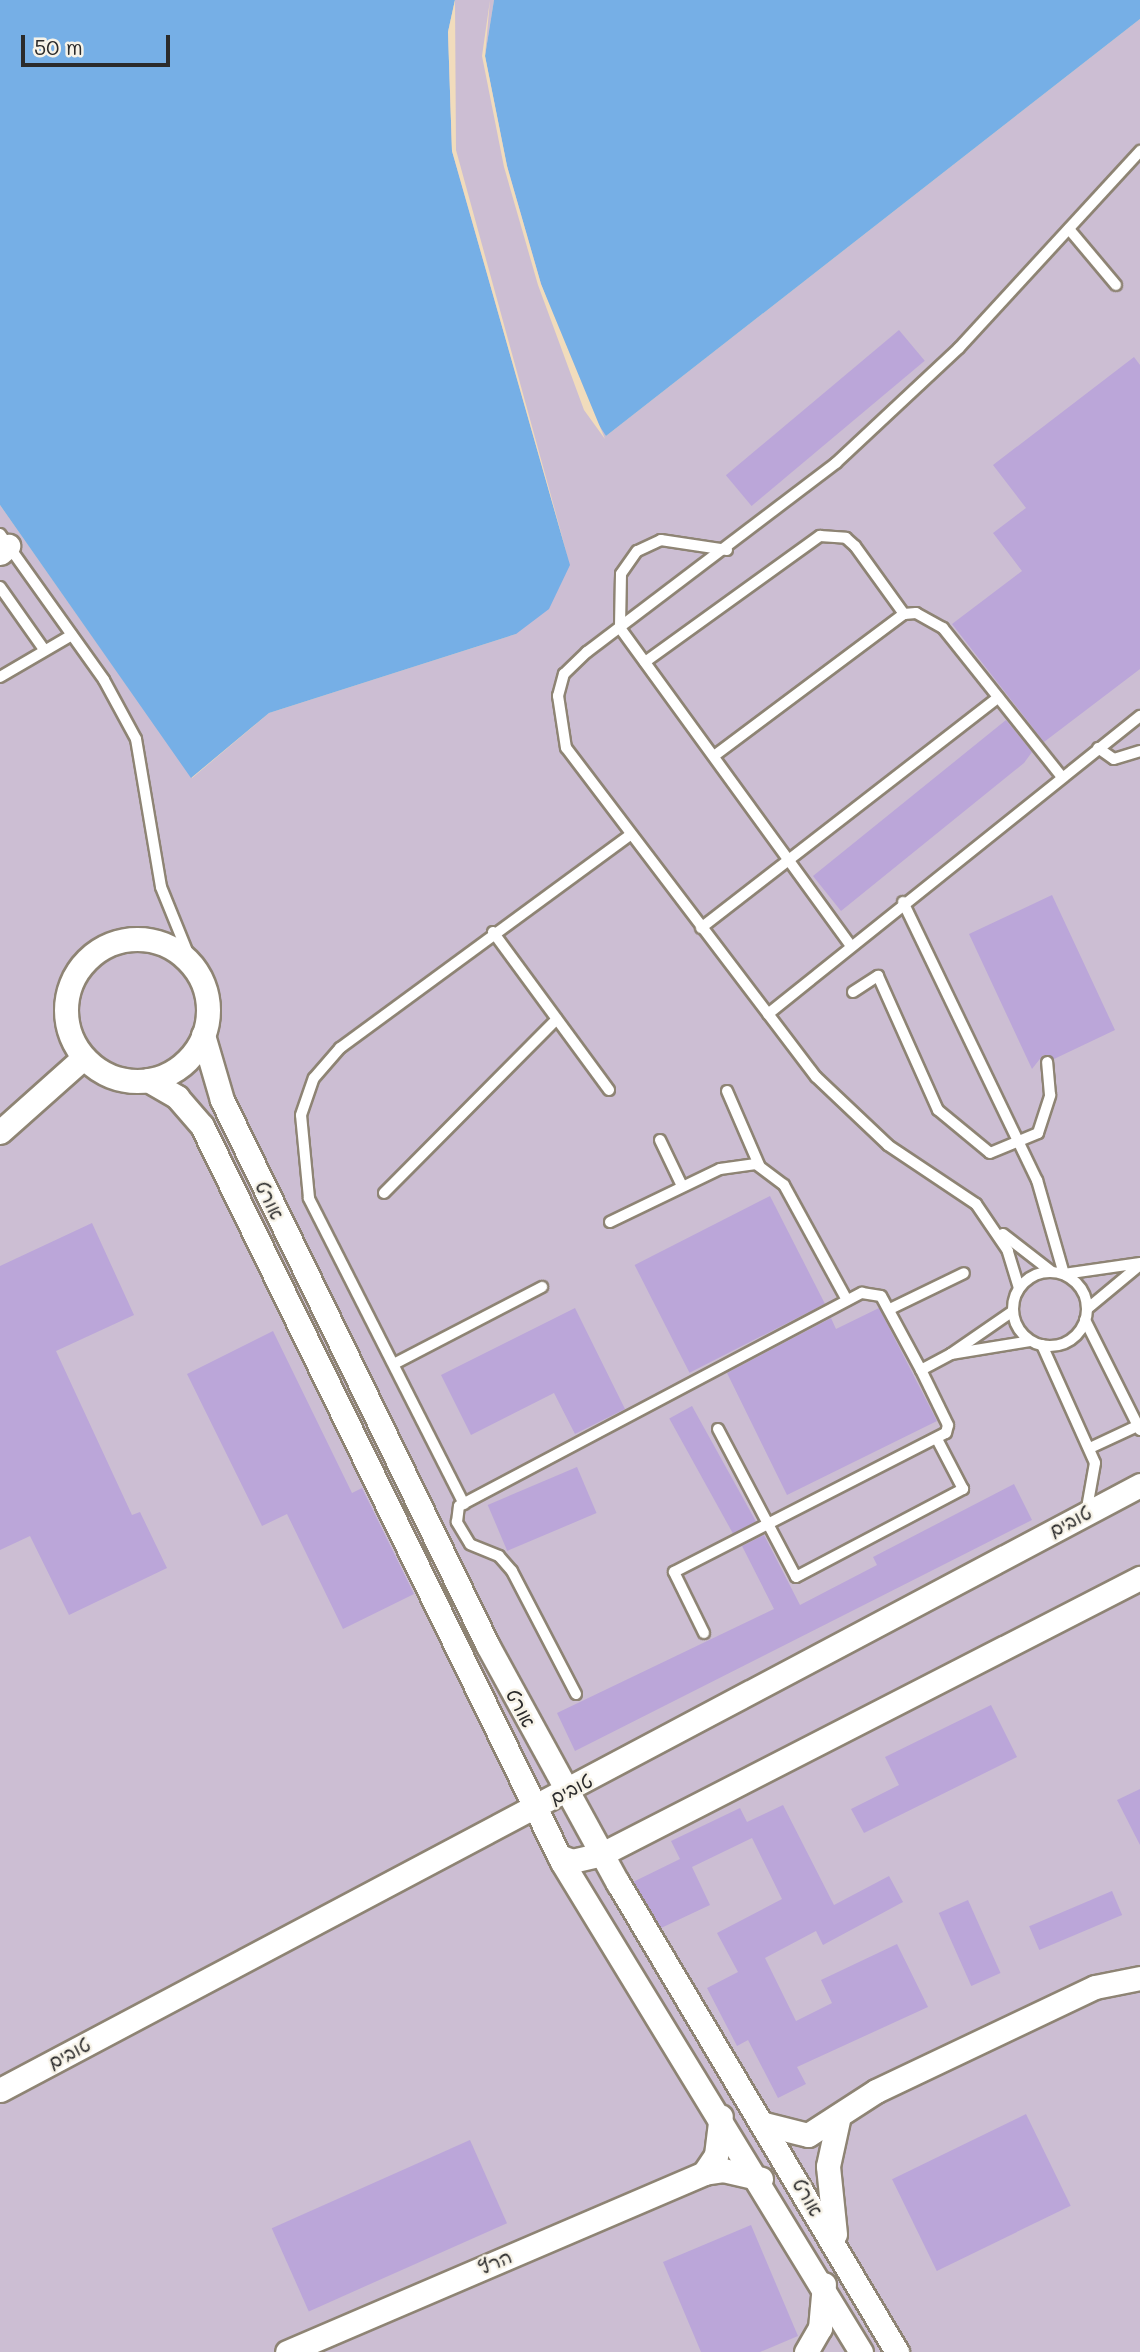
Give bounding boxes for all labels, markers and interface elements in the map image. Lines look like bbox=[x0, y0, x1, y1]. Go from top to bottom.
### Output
scale bar bbox=[24, 21, 173, 65]
text: 50 m bbox=[34, 33, 83, 60]
street label: אורט bbox=[251, 1177, 289, 1223]
street label: טובים bbox=[1045, 1500, 1095, 1542]
street label: אורט bbox=[501, 1685, 541, 1731]
street label: טובים bbox=[546, 1769, 596, 1809]
street label: טובים bbox=[44, 2032, 94, 2074]
street label: אורט bbox=[788, 2174, 828, 2220]
street label: הרץ bbox=[475, 2245, 515, 2279]

